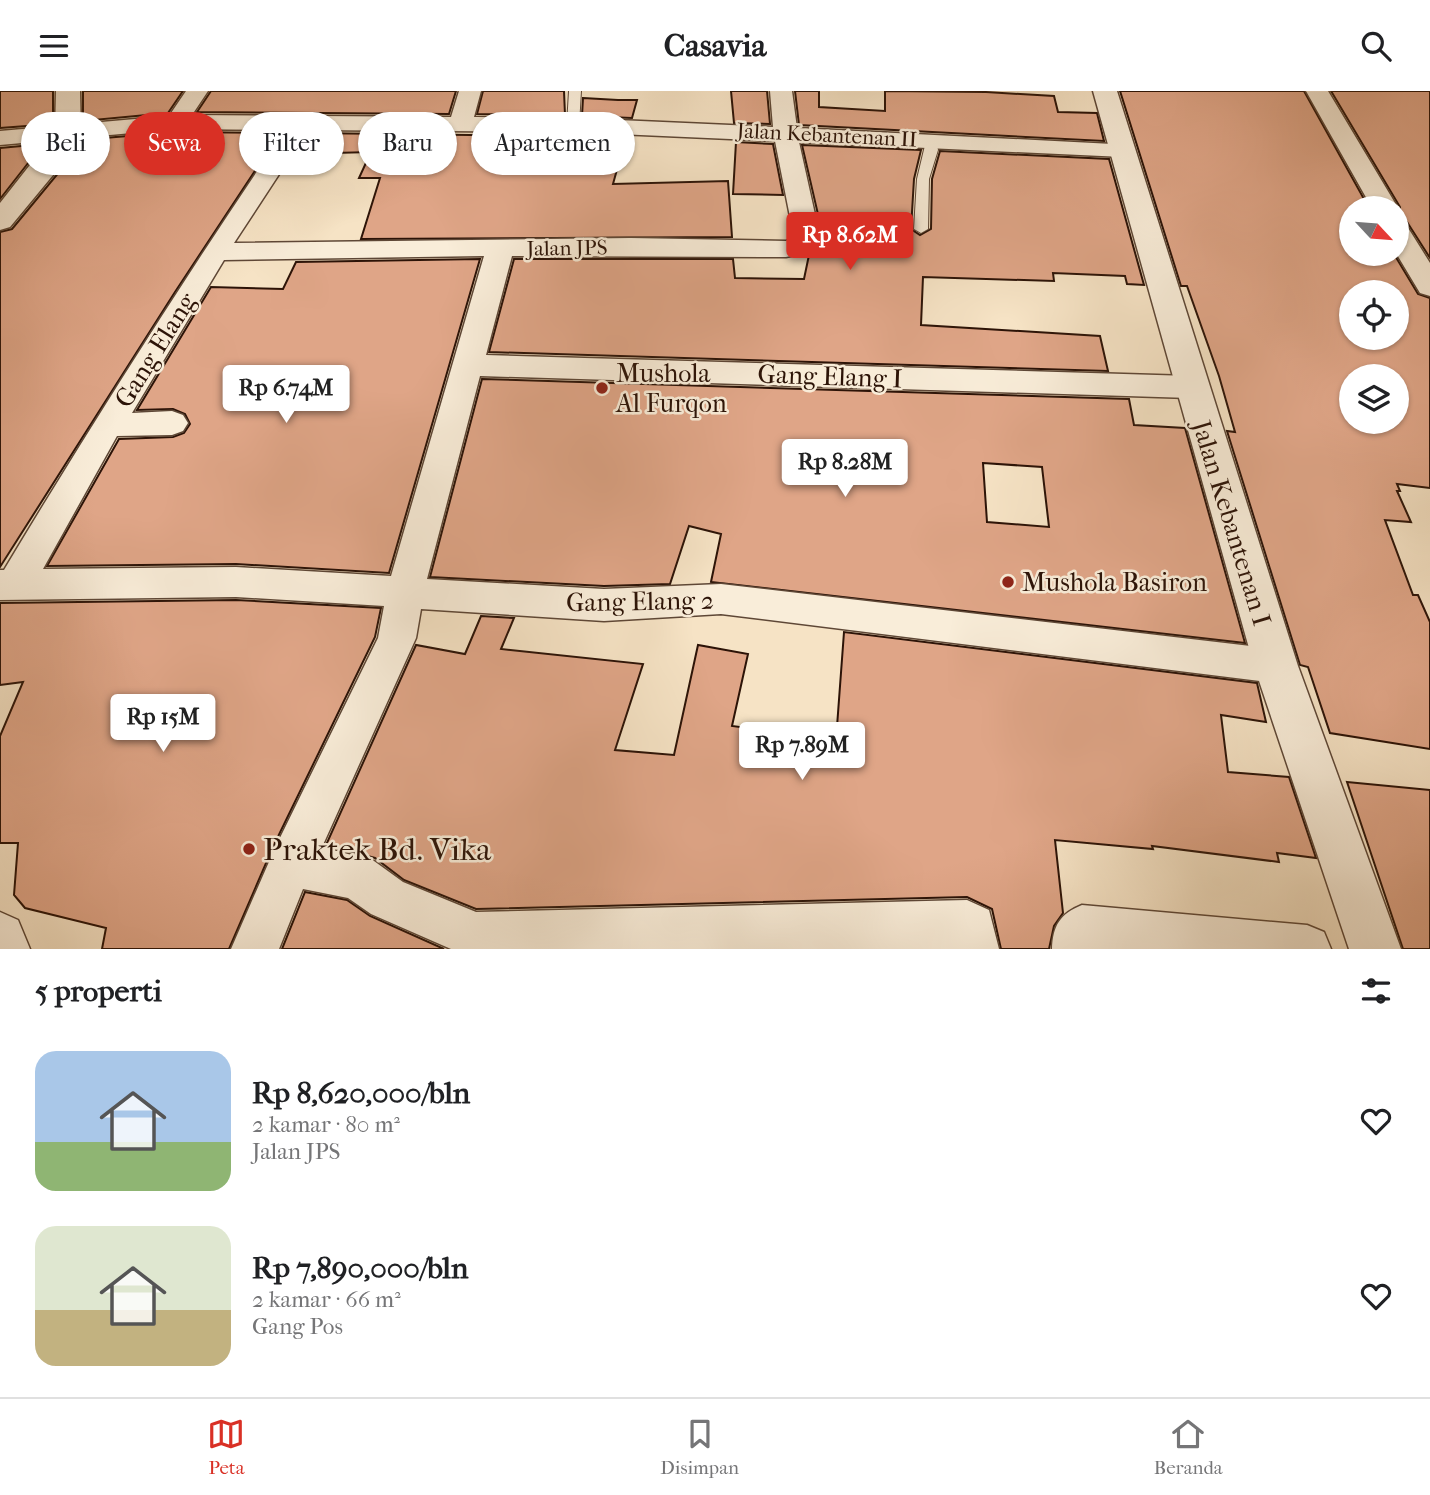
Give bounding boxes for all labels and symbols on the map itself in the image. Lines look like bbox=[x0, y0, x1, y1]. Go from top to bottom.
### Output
street label: Jalan Kebantenan II bbox=[734, 118, 918, 152]
north arrow bbox=[1339, 196, 1409, 266]
pin: Rp 8.62M bbox=[778, 213, 922, 272]
street label: Jalan JPS bbox=[524, 235, 608, 261]
street label: Gang Elang bbox=[108, 286, 203, 413]
place label: Mushola Al Furqon bbox=[615, 358, 727, 419]
street label: Gang Elang I bbox=[757, 358, 903, 395]
pin: Rp 6.74M bbox=[214, 365, 358, 425]
marker: Mushola Al Furqon bbox=[594, 380, 610, 396]
street label: Jalan Kebantenan I bbox=[1185, 415, 1277, 630]
pin: Rp 8.28M bbox=[773, 439, 917, 499]
place label: Mushola Basiron bbox=[1022, 567, 1207, 598]
marker: Mushola Basiron bbox=[1000, 574, 1016, 590]
street label: Gang Elang 2 bbox=[566, 585, 714, 618]
pin: Rp 15M bbox=[106, 695, 220, 754]
pin: Rp 7.89M bbox=[730, 723, 874, 782]
place label: Praktek Bd. Vika bbox=[263, 831, 492, 868]
marker: Praktek Bd. Vika bbox=[241, 841, 257, 857]

